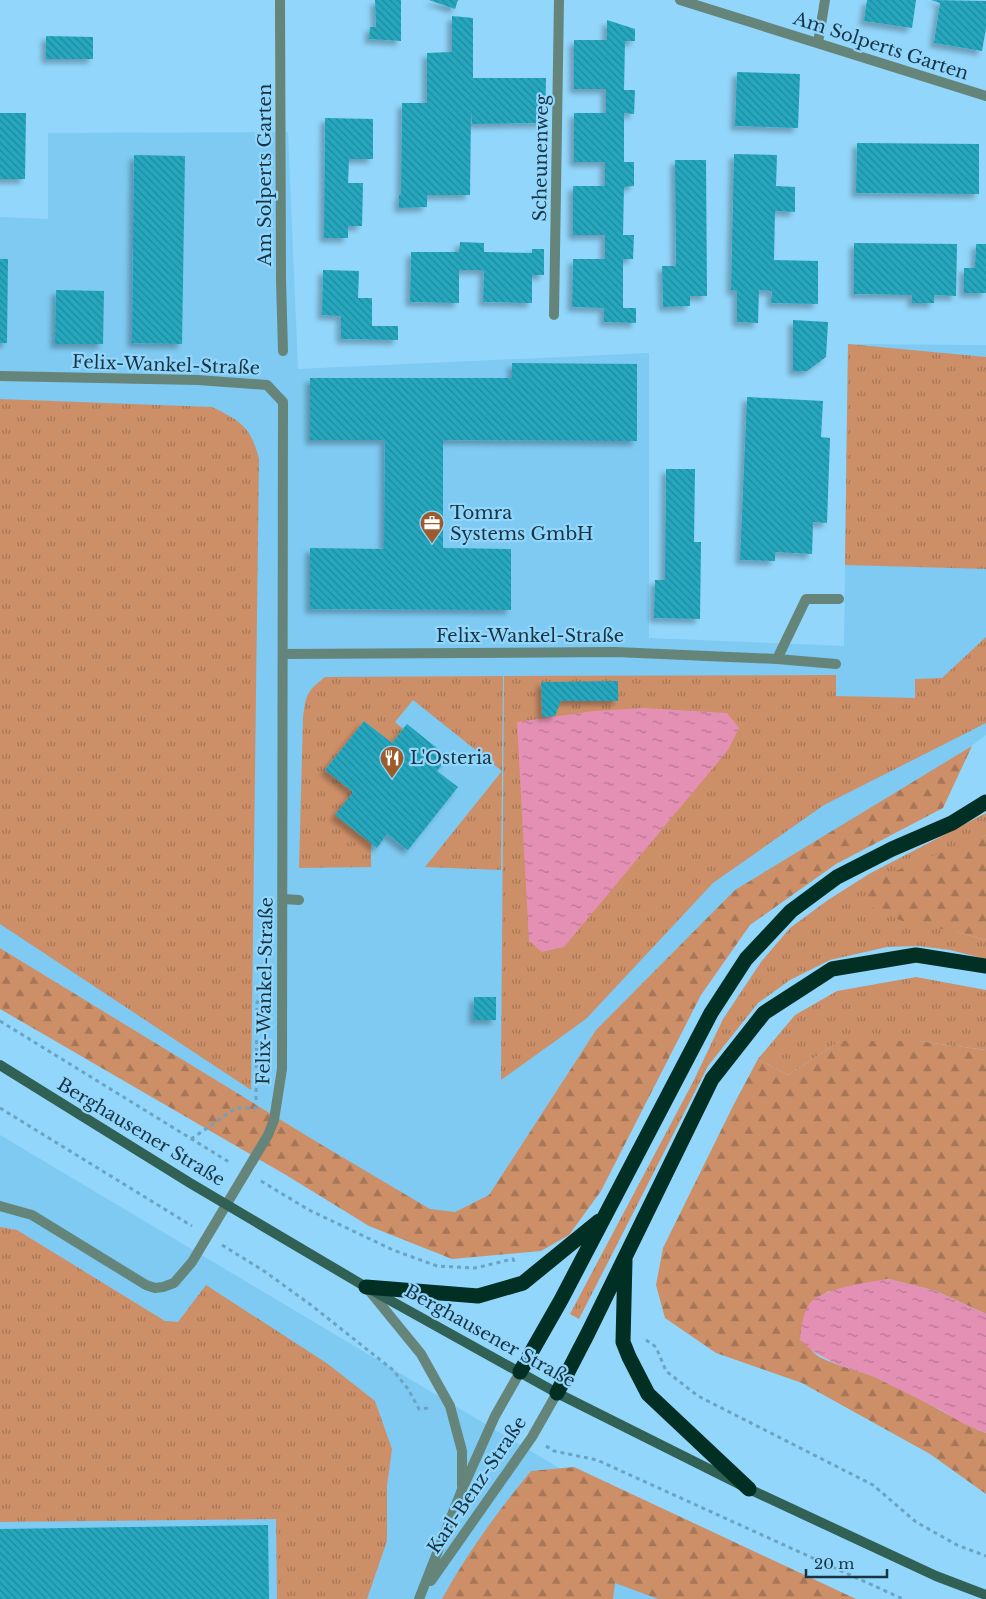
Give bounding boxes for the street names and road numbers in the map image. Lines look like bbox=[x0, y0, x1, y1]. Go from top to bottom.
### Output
street label: Am Solperts Garten bbox=[790, 7, 971, 85]
street label: Am Solperts Garten bbox=[254, 84, 276, 267]
street label: Scheunenweg bbox=[529, 94, 553, 222]
street label: Felix-Wankel-Straße bbox=[72, 351, 260, 379]
street label: Felix-Wankel-Straße bbox=[436, 625, 624, 647]
street label: Felix-Wankel-Straße bbox=[252, 897, 278, 1085]
street label: Berghausener Straße bbox=[53, 1073, 229, 1191]
street label: Berghausener Straße bbox=[401, 1280, 579, 1392]
street label: Karl-Benz-Straße bbox=[423, 1412, 531, 1558]

